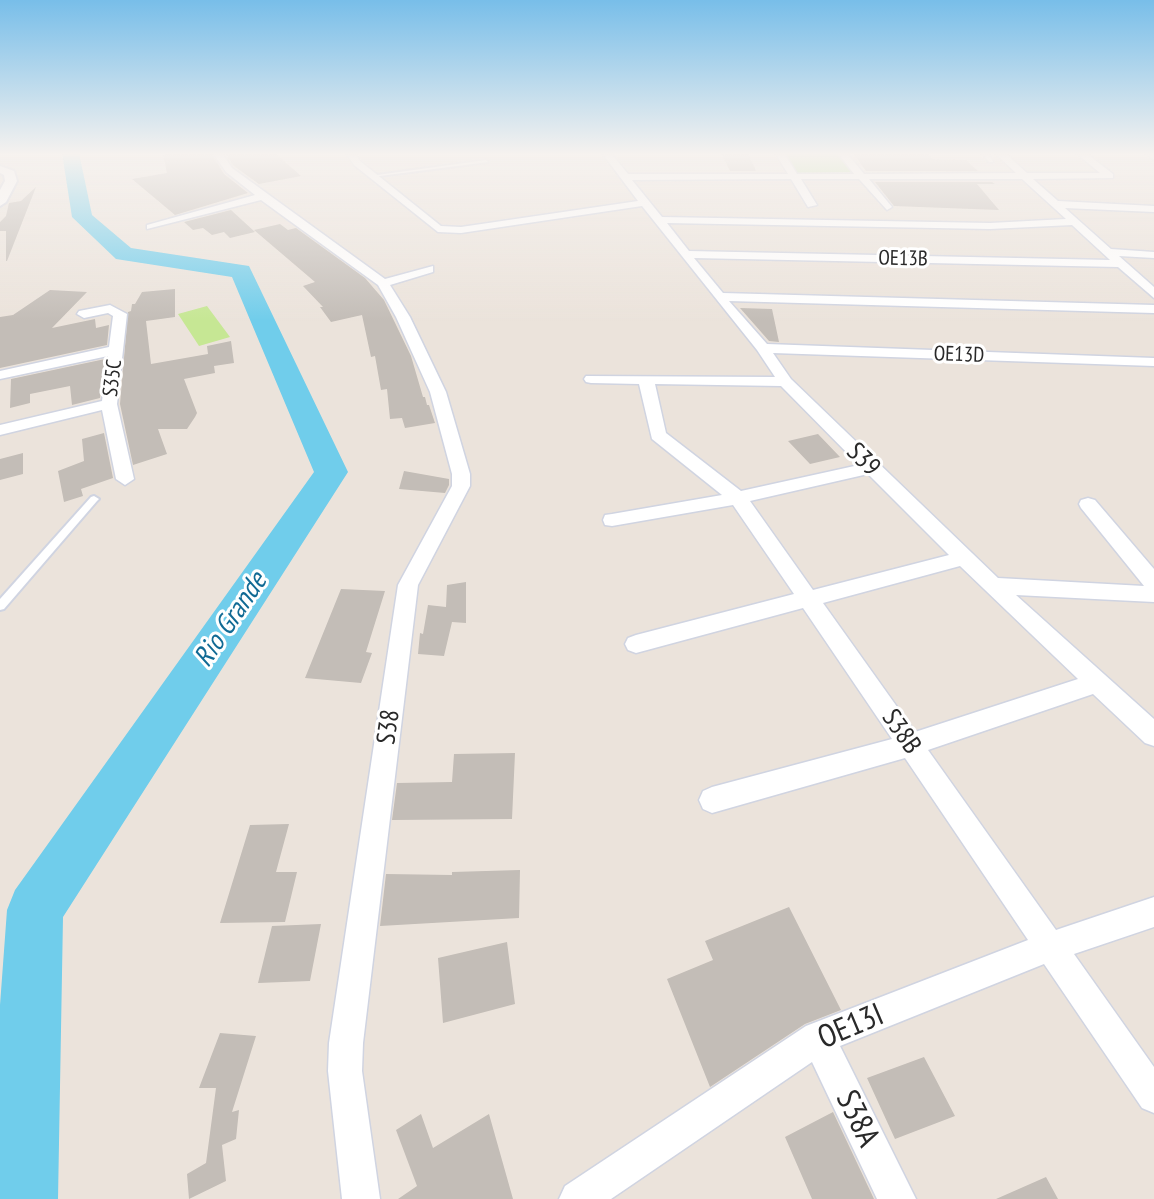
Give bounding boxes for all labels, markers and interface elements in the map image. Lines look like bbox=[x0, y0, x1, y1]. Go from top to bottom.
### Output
street label: OE13B bbox=[878, 246, 928, 272]
street label: OE13D bbox=[933, 342, 985, 368]
street label: S35C bbox=[98, 358, 128, 398]
street label: S39 bbox=[840, 437, 886, 483]
water label: Rio Grande bbox=[187, 567, 275, 673]
street label: S38B bbox=[875, 704, 927, 760]
street label: S38 bbox=[371, 708, 407, 746]
street label: OE13I bbox=[812, 996, 890, 1058]
street label: S38A bbox=[827, 1085, 887, 1153]

